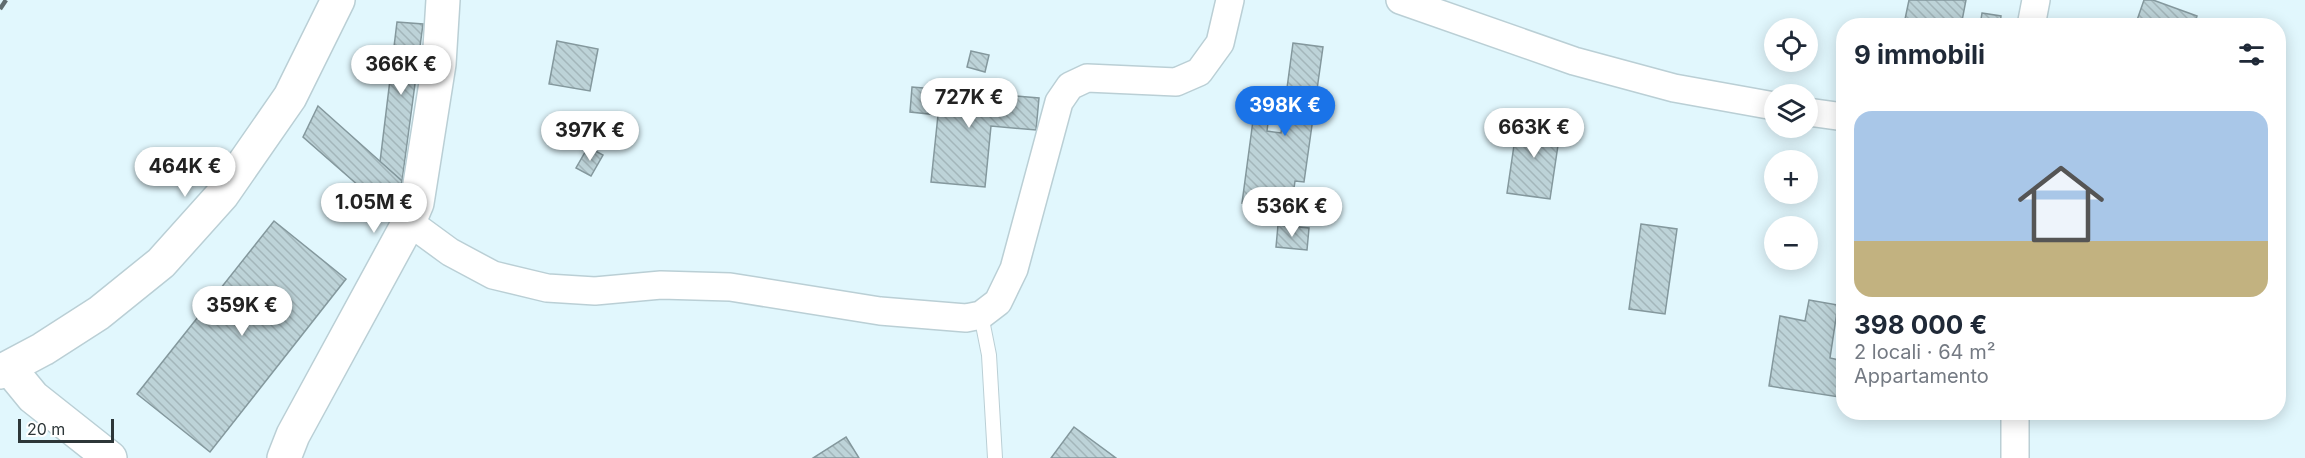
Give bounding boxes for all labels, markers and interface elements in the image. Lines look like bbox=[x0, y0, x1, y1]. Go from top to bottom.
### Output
map controls bbox=[1764, 18, 1818, 270]
button: locate bbox=[1764, 18, 1818, 72]
icon: filters bbox=[2235, 38, 2268, 71]
text: 9 immobili bbox=[1854, 39, 1985, 70]
pin: 366K € bbox=[352, 45, 450, 96]
text: 366K € bbox=[365, 52, 437, 76]
pin: 727K € bbox=[920, 78, 1018, 129]
button: layers bbox=[1764, 84, 1818, 138]
text: 727K € bbox=[935, 85, 1003, 109]
pin: 398K € bbox=[1236, 86, 1334, 137]
text: 398K € bbox=[1249, 93, 1321, 117]
pin: 663K € bbox=[1485, 108, 1583, 159]
pin: 397K € bbox=[541, 111, 639, 162]
text: 663K € bbox=[1498, 115, 1570, 139]
text: 397K € bbox=[555, 118, 625, 142]
pin: 464K € bbox=[136, 147, 234, 198]
button: + bbox=[1764, 150, 1818, 204]
icon: home bbox=[2007, 150, 2115, 258]
text: 464K € bbox=[149, 154, 221, 178]
pin: 1.05M € bbox=[319, 183, 429, 234]
pin: 536K € bbox=[1243, 187, 1341, 238]
text: 1.05M € bbox=[335, 190, 413, 214]
text: 536K € bbox=[1256, 194, 1328, 218]
button: − bbox=[1764, 216, 1818, 270]
pin: 359K € bbox=[193, 286, 291, 337]
text: 359K € bbox=[206, 293, 278, 317]
text: 398 000 € bbox=[1854, 309, 1987, 340]
text: 2 locali · 64 m² bbox=[1854, 340, 1996, 364]
text: Appartamento bbox=[1854, 364, 1989, 388]
scale bar bbox=[18, 416, 114, 444]
text: 20 m bbox=[27, 419, 65, 439]

